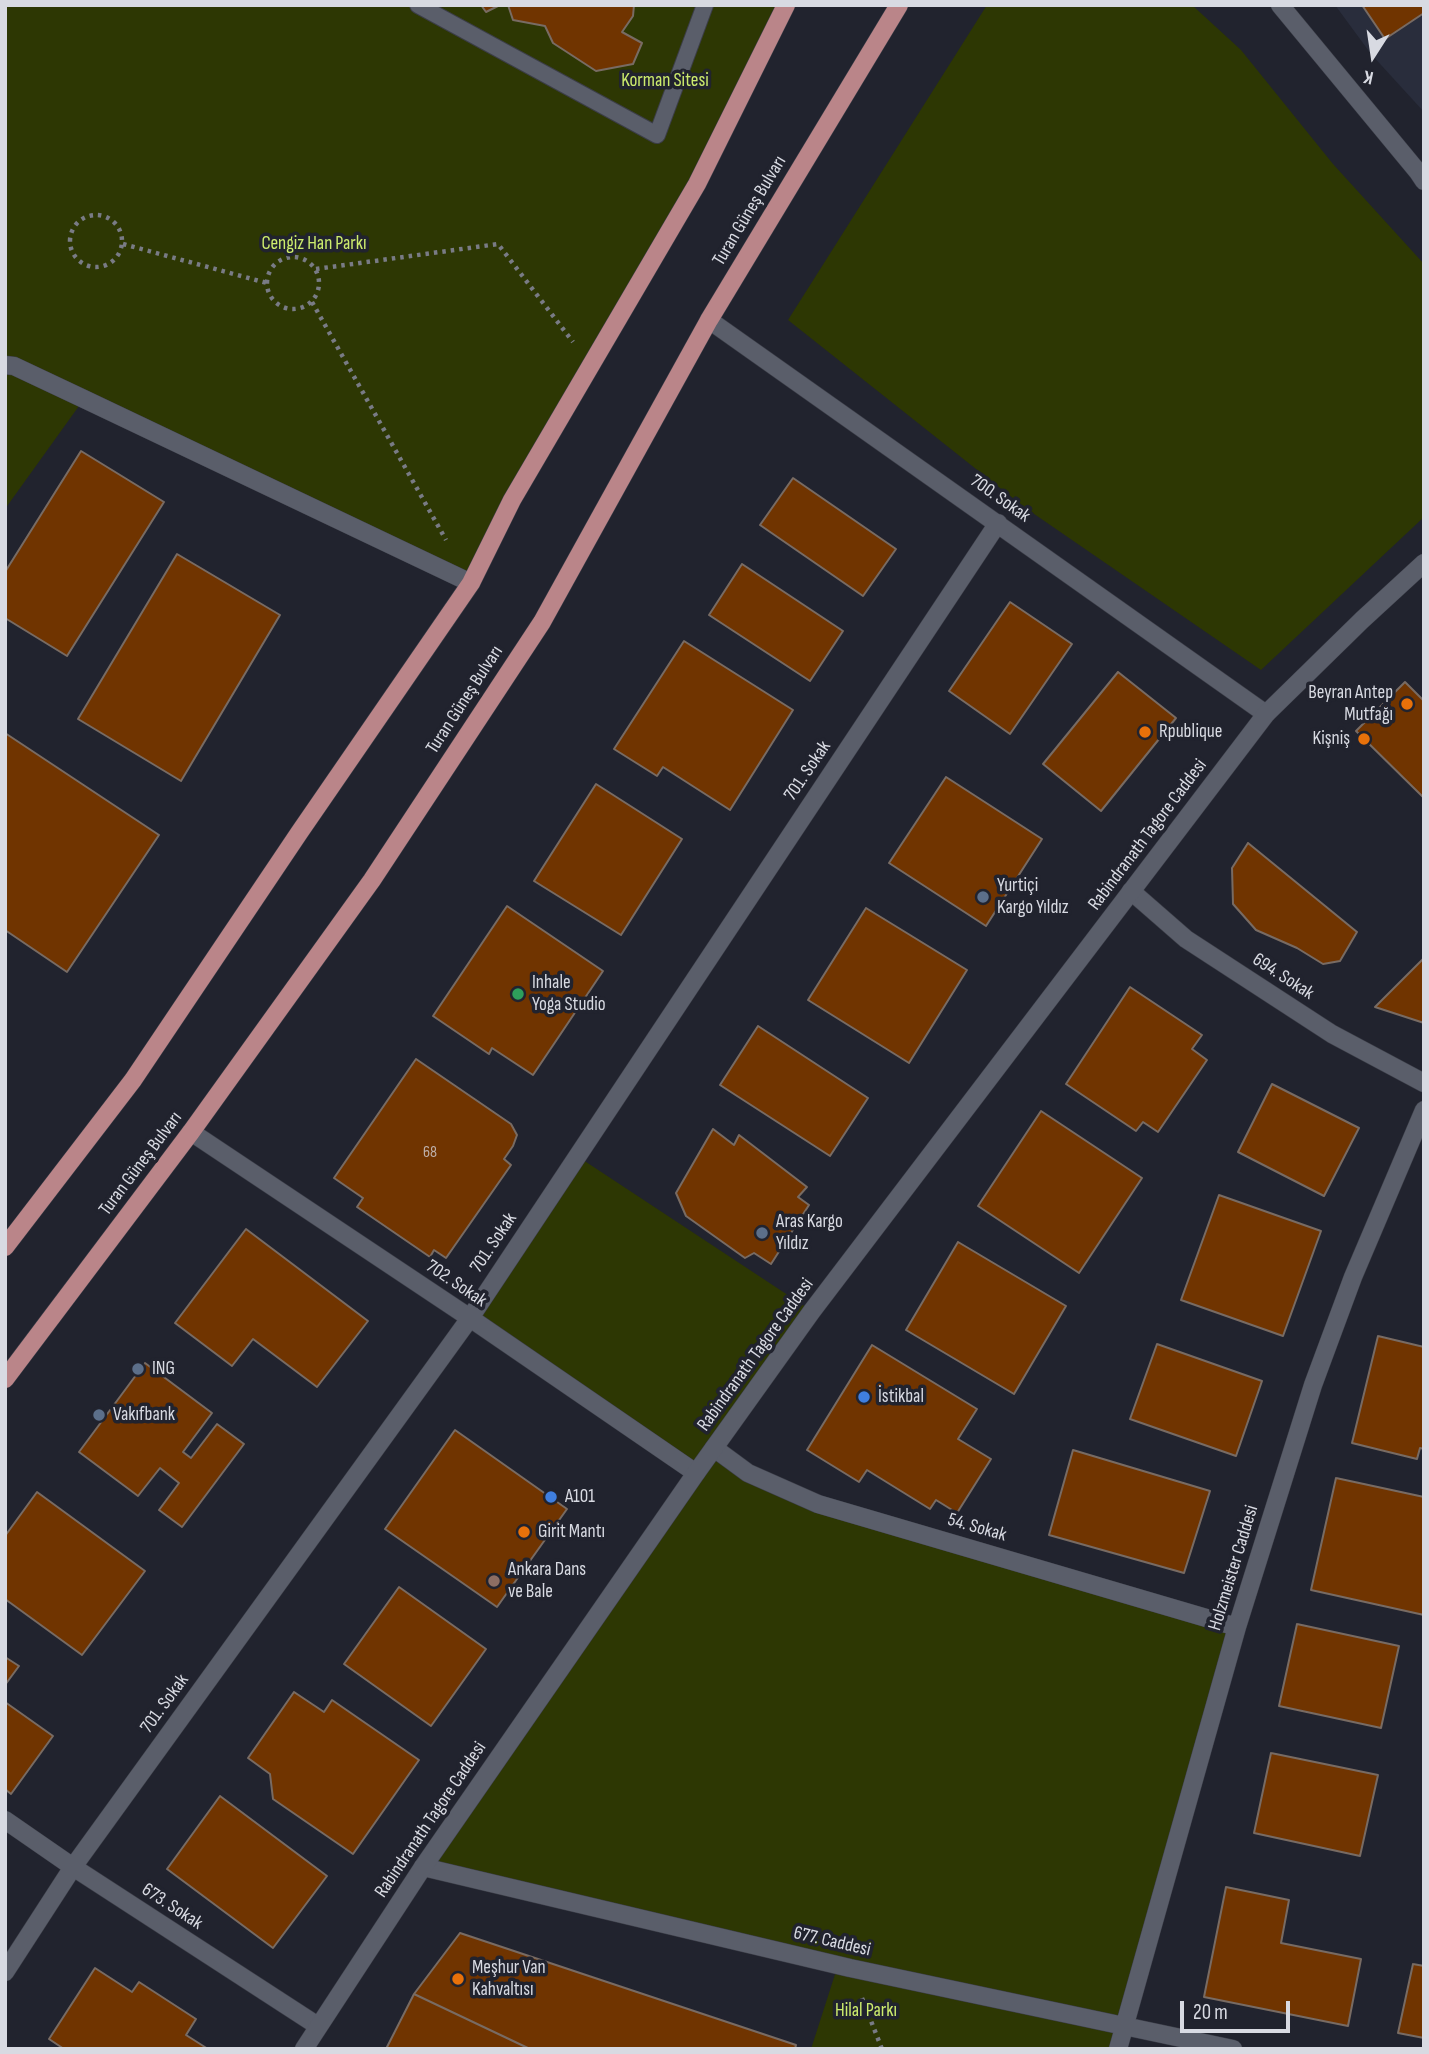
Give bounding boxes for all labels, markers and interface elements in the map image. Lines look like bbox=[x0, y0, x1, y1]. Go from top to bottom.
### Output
north arrow bbox=[1338, 21, 1408, 91]
text: K bbox=[1362, 65, 1376, 89]
park label: Korman Sitesi bbox=[621, 70, 709, 92]
street label: Turan Güneş Bulvarı bbox=[708, 152, 792, 270]
park label: Cengiz Han Parkı bbox=[261, 233, 367, 255]
street label: 700. Sokak bbox=[965, 470, 1035, 528]
street label: Turan Güneş Bulvarı bbox=[422, 642, 508, 758]
place label: Beyran Antep Mutfağı bbox=[1308, 682, 1393, 726]
marker: Beyran Antep Mutfağı bbox=[1399, 696, 1415, 712]
place label: Rpublique bbox=[1159, 721, 1222, 743]
marker: Rpublique bbox=[1137, 724, 1153, 740]
place label: Kişniş bbox=[1313, 728, 1350, 750]
marker: Kişniş bbox=[1356, 731, 1372, 747]
street label: 701. Sokak bbox=[780, 737, 836, 805]
street label: Rabindranath Tagore Caddesi bbox=[1084, 755, 1212, 915]
place label: Yurtiçi Kargo Yıldız bbox=[997, 875, 1069, 919]
marker: Yurtiçi Kargo Yıldız bbox=[975, 889, 991, 905]
street label: 694. Sokak bbox=[1248, 949, 1318, 1005]
place label: Inhale Yoga Studio bbox=[532, 972, 606, 1016]
marker: Inhale Yoga Studio bbox=[510, 986, 526, 1002]
street label: Turan Güneş Bulvarı bbox=[94, 1108, 188, 1220]
house number: 68 bbox=[423, 1143, 437, 1163]
street label: 701. Sokak bbox=[466, 1209, 522, 1277]
place label: Aras Kargo Yıldız bbox=[776, 1211, 843, 1255]
marker: Aras Kargo Yıldız bbox=[754, 1225, 770, 1241]
street label: 702. Sokak bbox=[421, 1255, 491, 1313]
street label: Rabindranath Tagore Caddesi bbox=[693, 1274, 819, 1436]
place label: ING bbox=[152, 1358, 175, 1380]
marker: ING bbox=[130, 1361, 146, 1377]
place label: İstikbal bbox=[878, 1386, 924, 1408]
marker: İstikbal bbox=[856, 1389, 872, 1405]
place label: Vakıfbank bbox=[113, 1404, 175, 1426]
marker: Vakıfbank bbox=[91, 1407, 107, 1423]
place label: A101 bbox=[565, 1486, 595, 1508]
marker: A101 bbox=[543, 1489, 559, 1505]
street label: Holzmeister Caddesi bbox=[1204, 1503, 1264, 1633]
street label: 54. Sokak bbox=[945, 1509, 1009, 1547]
place label: Girit Mantı bbox=[538, 1521, 605, 1543]
marker: Girit Mantı bbox=[516, 1524, 532, 1540]
place label: Ankara Dans ve Bale bbox=[508, 1559, 586, 1603]
marker: Ankara Dans ve Bale bbox=[486, 1573, 502, 1589]
street label: 701. Sokak bbox=[136, 1670, 194, 1738]
street label: Rabindranath Tagore Caddesi bbox=[370, 1738, 492, 1902]
street label: 673. Sokak bbox=[137, 1879, 207, 1935]
street label: 677. Caddesi bbox=[791, 1922, 873, 1962]
place label: Meşhur Van Kahvaltısı bbox=[472, 1957, 546, 2001]
marker: Meşhur Van Kahvaltısı bbox=[450, 1971, 466, 1987]
scale bar bbox=[1184, 1988, 1294, 2032]
park label: Hilal Parkı bbox=[835, 2000, 897, 2022]
text: 20 m bbox=[1193, 2000, 1228, 2025]

